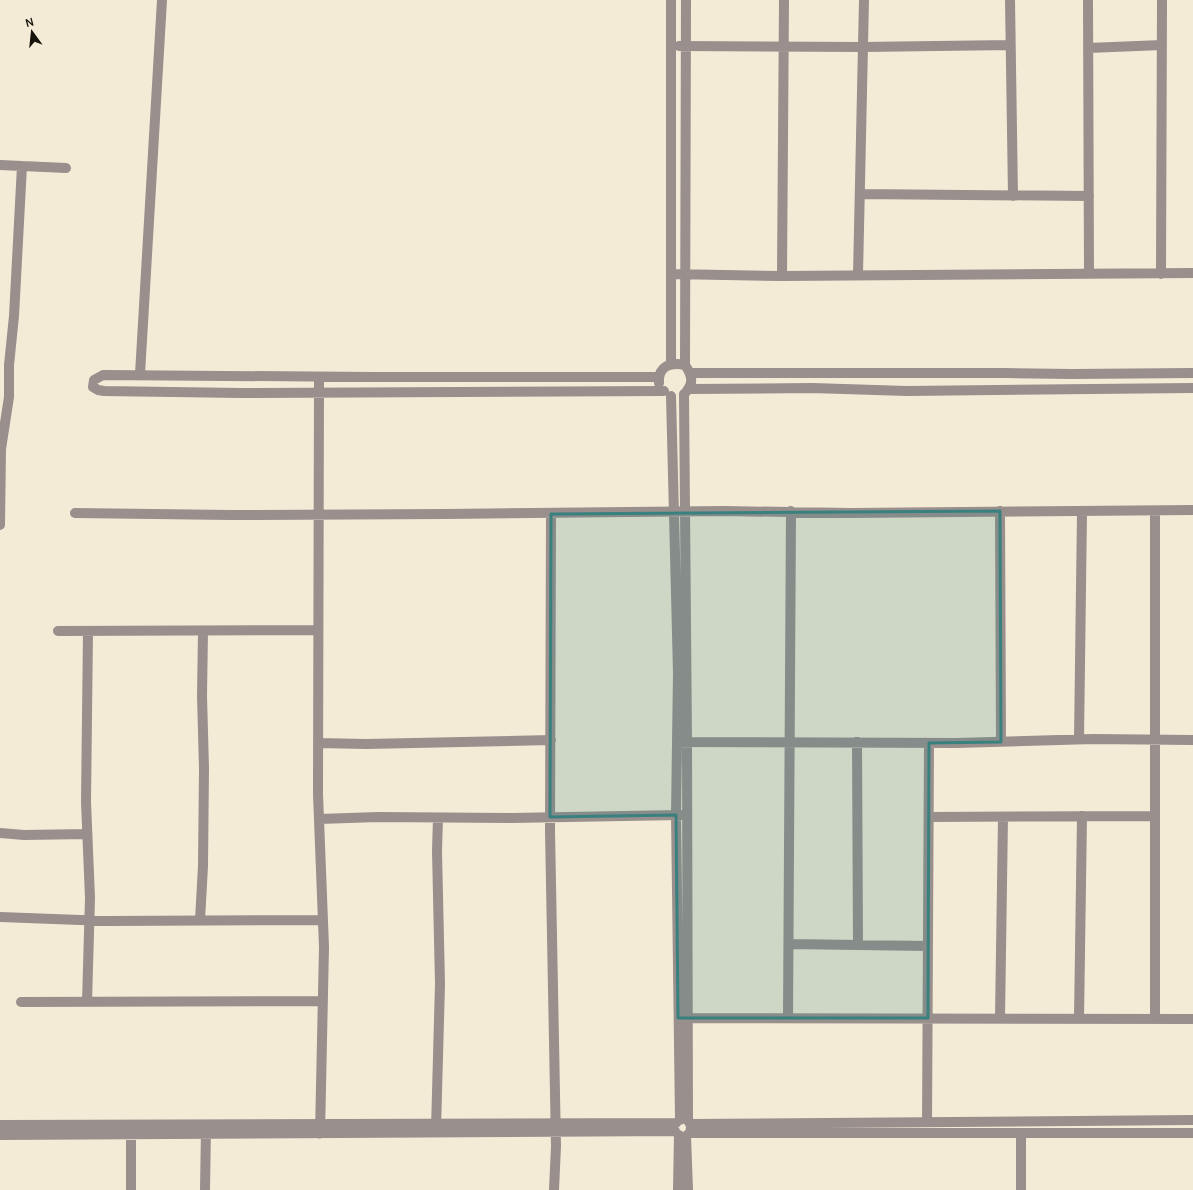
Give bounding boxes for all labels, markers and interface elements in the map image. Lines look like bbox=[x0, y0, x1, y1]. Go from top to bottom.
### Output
north arrow bbox=[12, 12, 52, 52]
text: N bbox=[24, 14, 35, 30]

